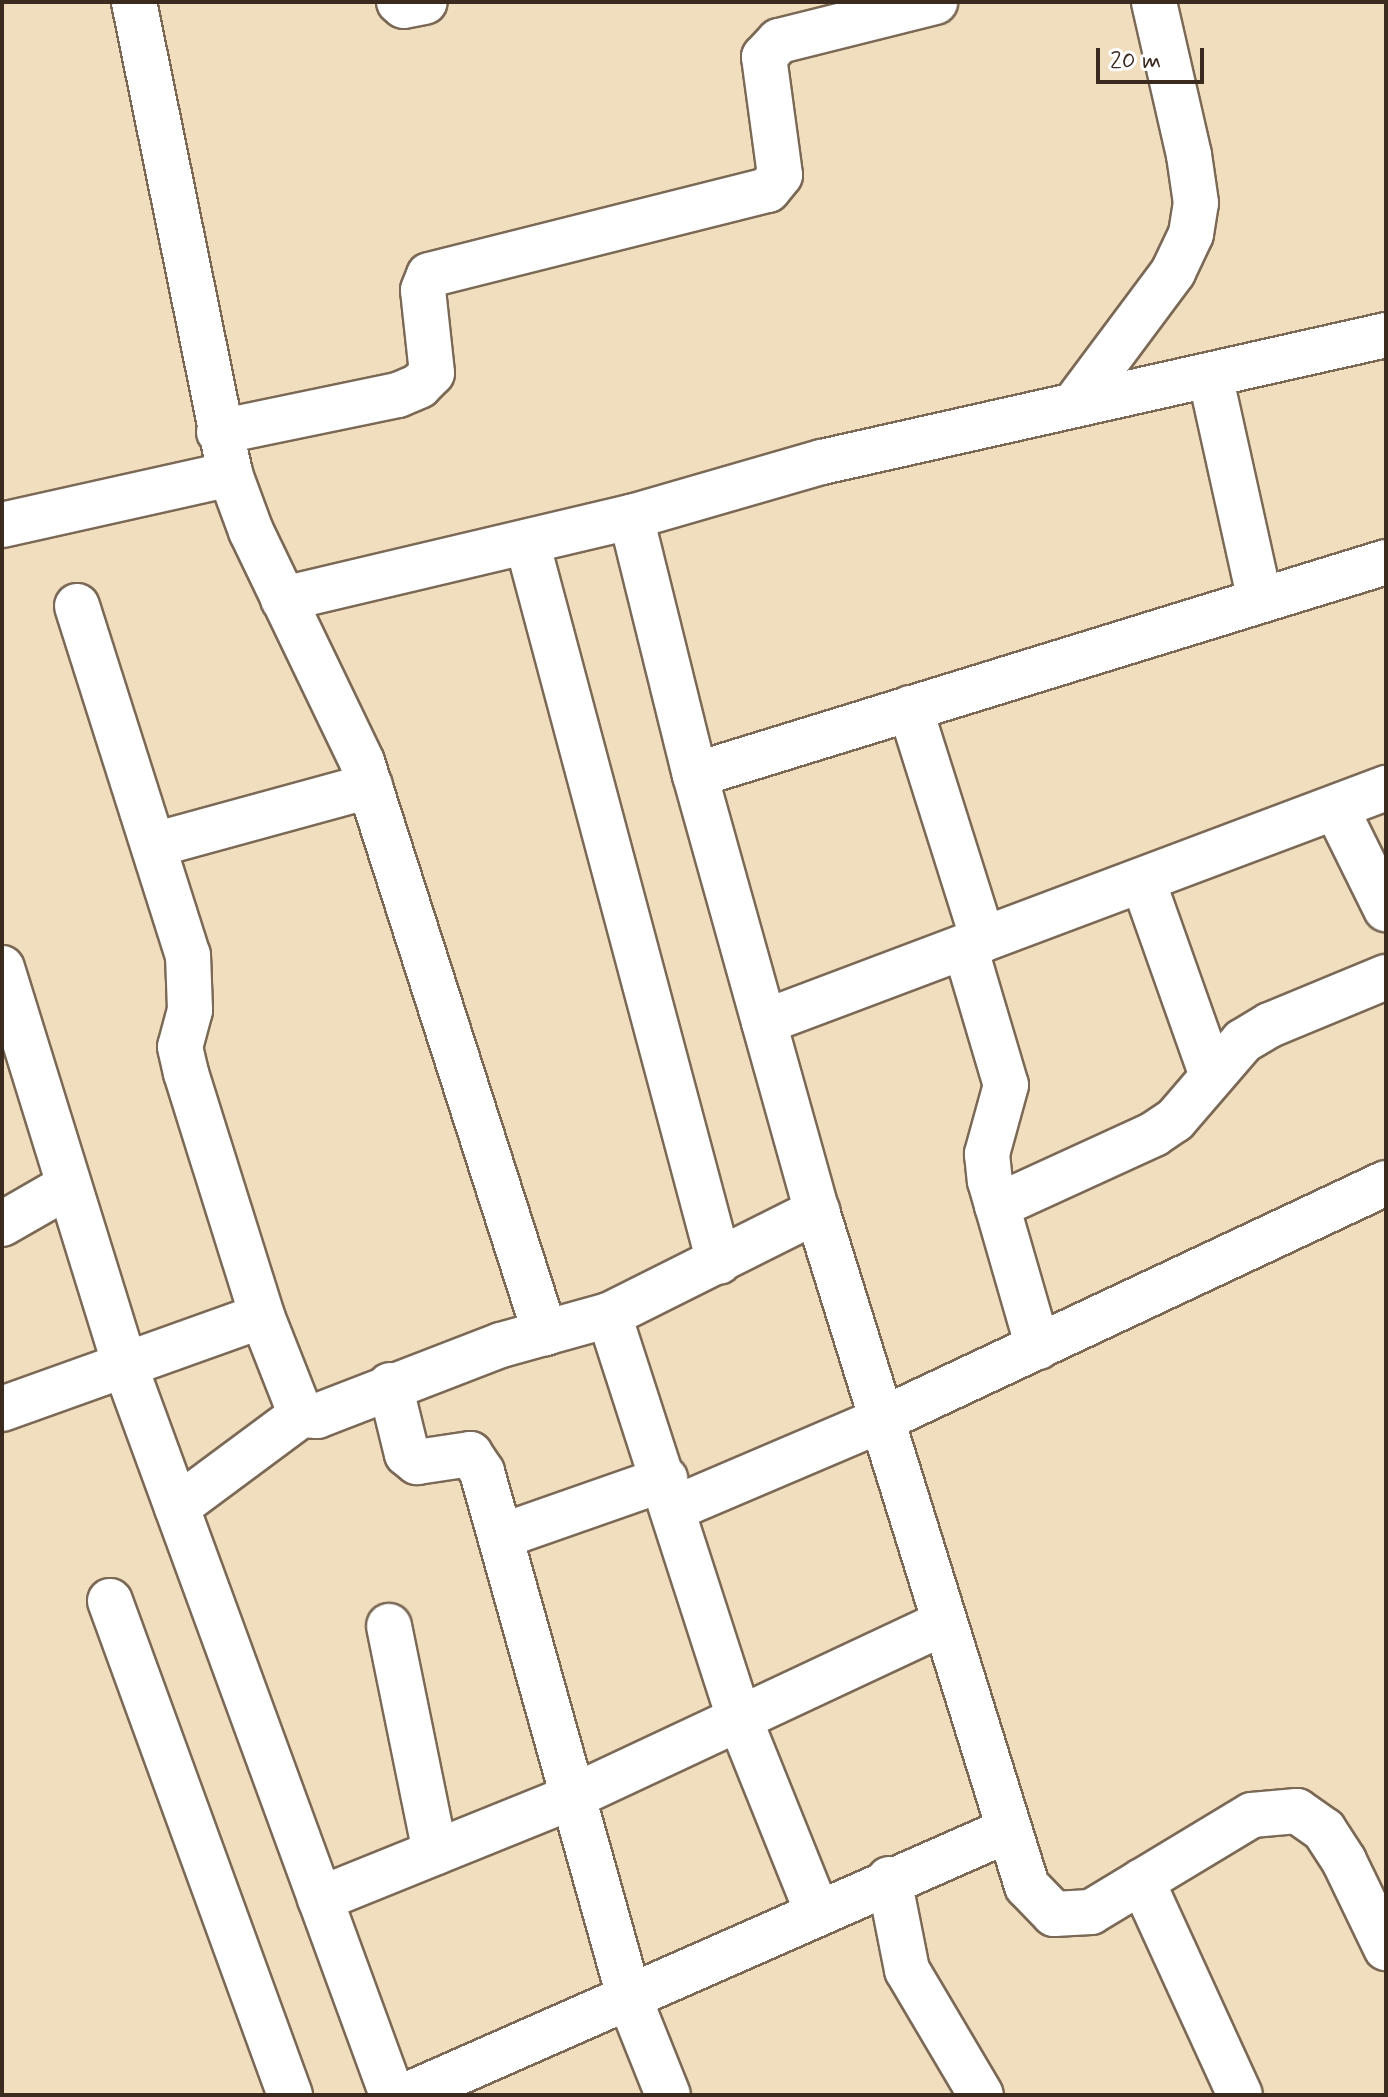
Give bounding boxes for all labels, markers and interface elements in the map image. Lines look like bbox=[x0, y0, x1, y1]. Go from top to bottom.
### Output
scale bar bbox=[1100, 32, 1208, 82]
text: 20 m bbox=[1110, 46, 1161, 77]

